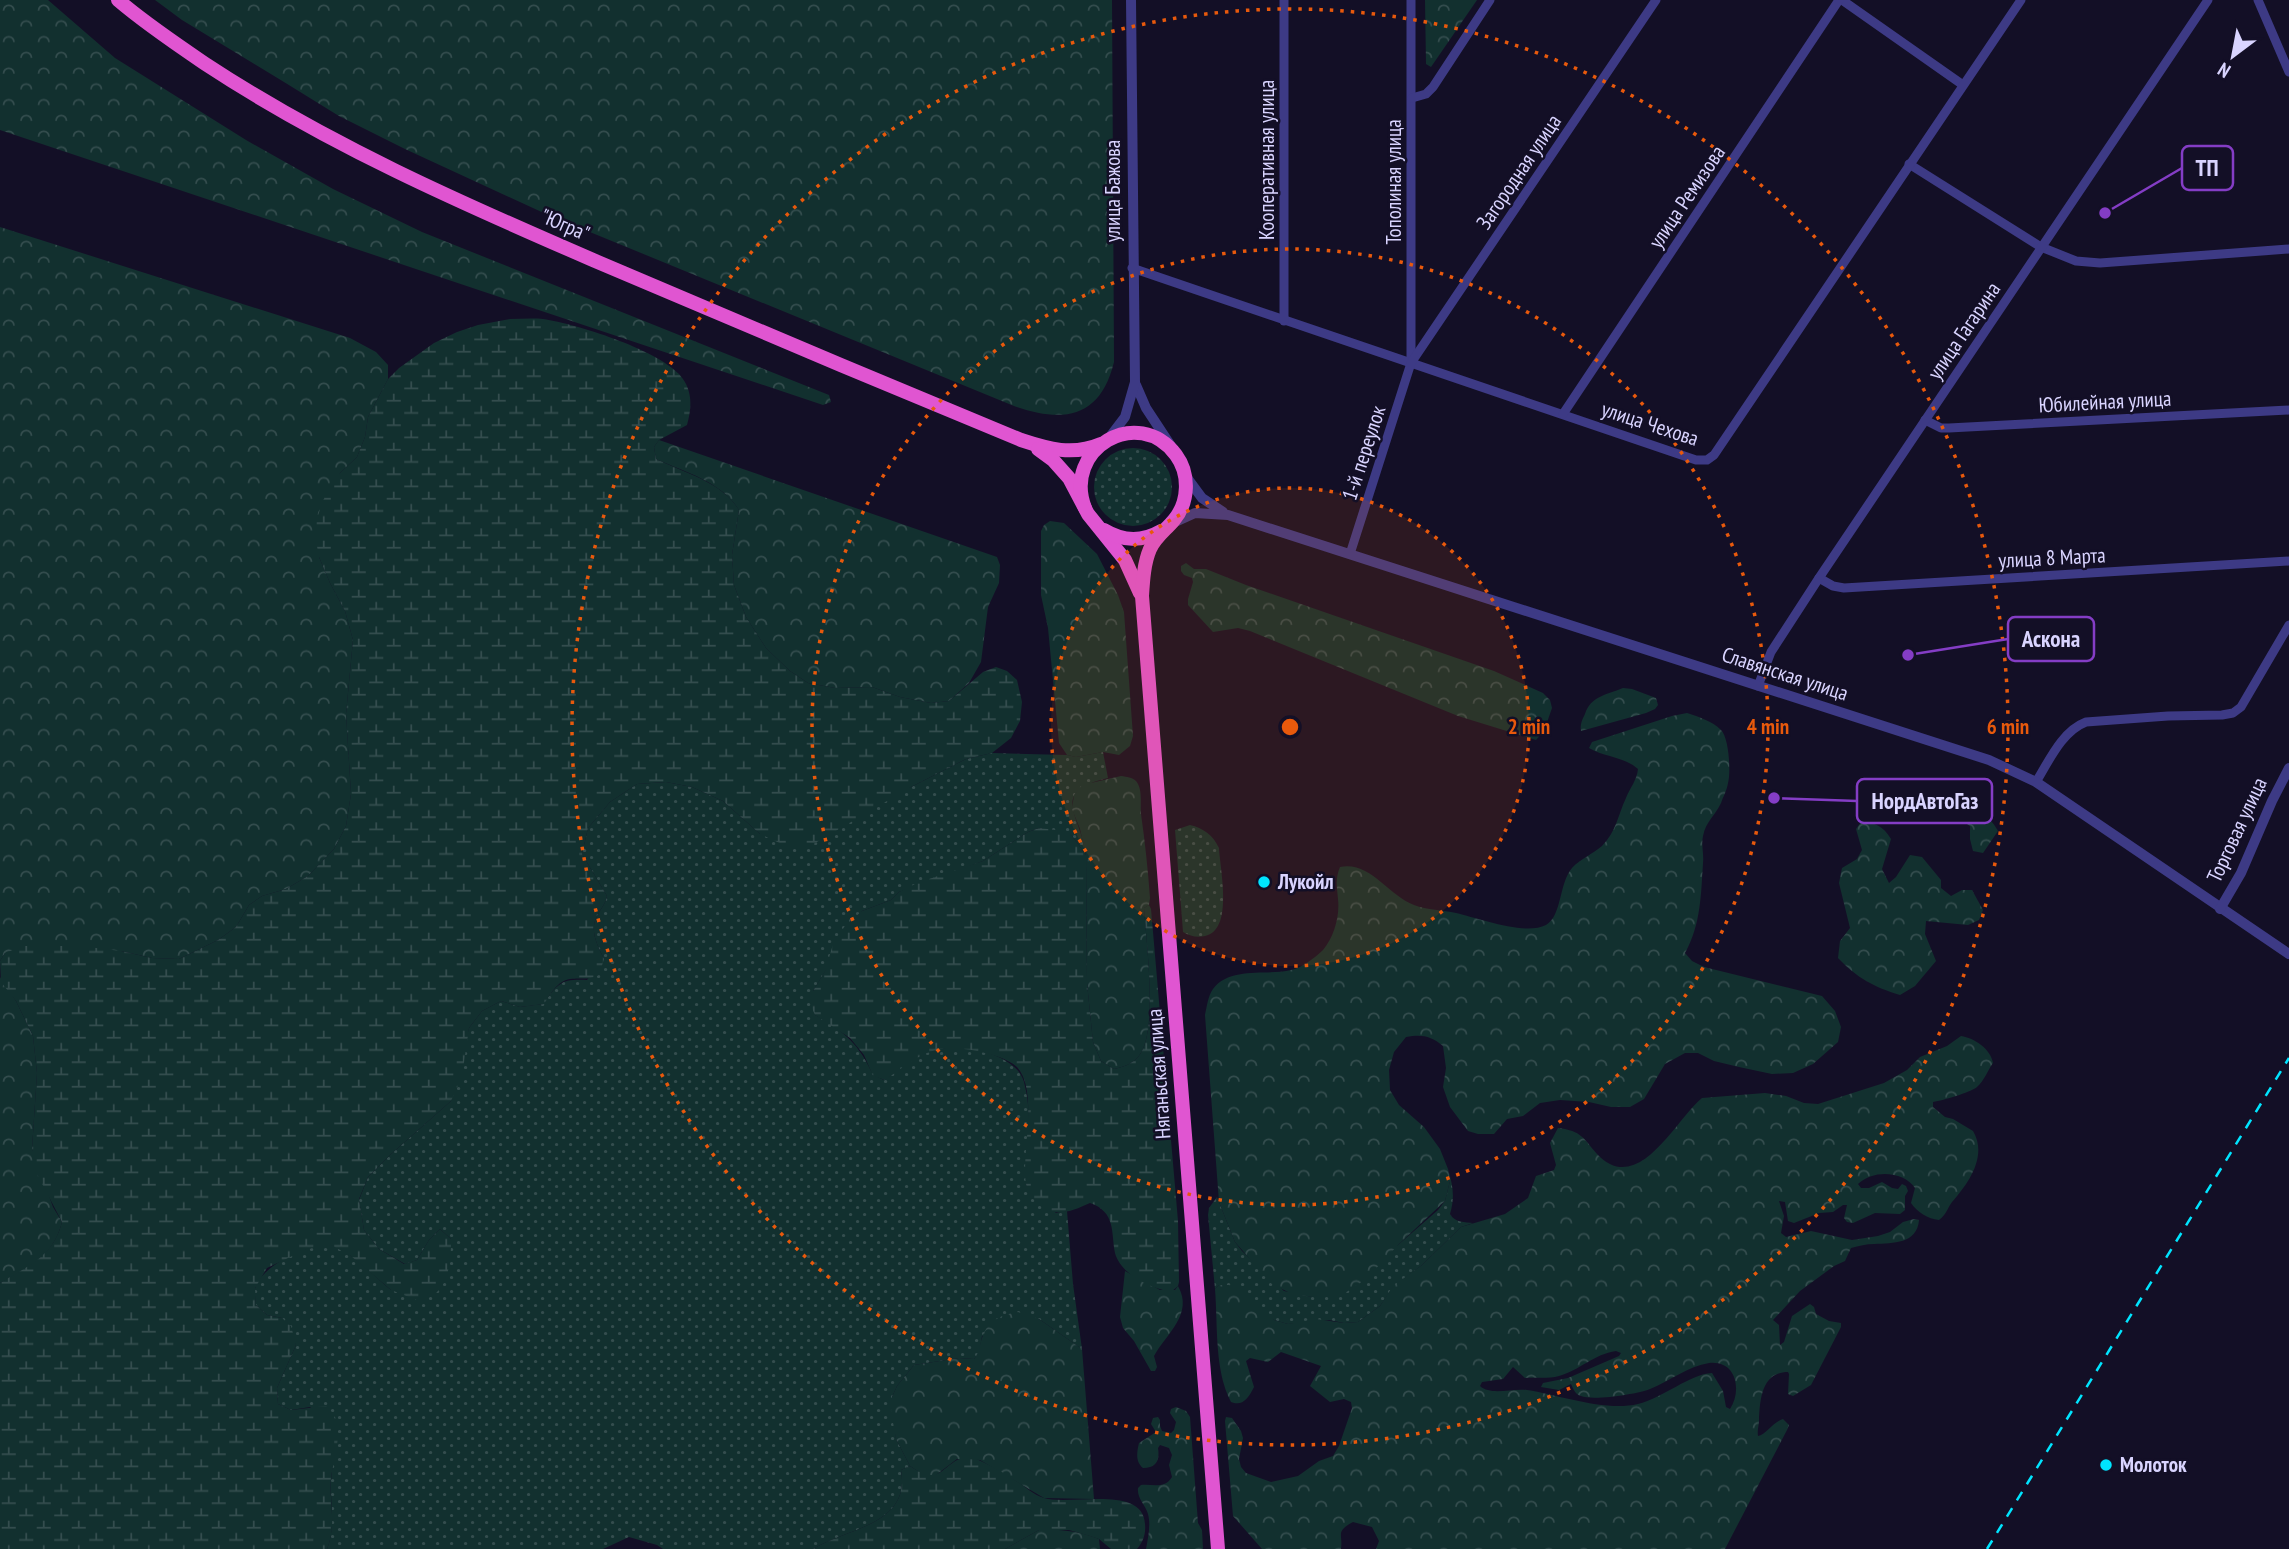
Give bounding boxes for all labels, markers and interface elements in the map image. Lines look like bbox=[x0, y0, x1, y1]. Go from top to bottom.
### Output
north arrow bbox=[2198, 21, 2268, 91]
text: N bbox=[2213, 58, 2235, 83]
street label: Кооперативная улица bbox=[1253, 80, 1280, 240]
street label: Загородная улица bbox=[1470, 109, 1567, 234]
street label: Тополиная улица bbox=[1380, 119, 1407, 245]
street label: улица Бажова bbox=[1099, 140, 1126, 242]
street label: улица Ремизова bbox=[1642, 140, 1731, 253]
callout: ТП bbox=[2182, 146, 2233, 190]
text: ТП bbox=[2196, 153, 2218, 182]
street label: "Югра" bbox=[537, 202, 594, 247]
street label: улица Гагарина bbox=[1921, 277, 2006, 385]
street label: Юбилейная улица bbox=[2038, 385, 2172, 418]
street label: улица Чехова bbox=[1598, 395, 1702, 452]
street label: 1-й переулок bbox=[1336, 402, 1391, 504]
street label: улица 8 Марта bbox=[1998, 541, 2106, 574]
callout: Аскона bbox=[2008, 617, 2094, 661]
text: Аскона bbox=[2021, 624, 2080, 653]
street label: Славянская улица bbox=[1719, 640, 1852, 707]
text: 2 min bbox=[1508, 713, 1550, 740]
text: 4 min bbox=[1747, 713, 1789, 740]
text: 6 min bbox=[1987, 713, 2029, 740]
centre of rings bbox=[1278, 715, 1302, 739]
street label: Торговая улица bbox=[2200, 773, 2273, 887]
callout: НордАвтоГаз bbox=[1857, 779, 1992, 823]
text: НордАвтоГаз bbox=[1871, 786, 1979, 815]
place label: Лукойл bbox=[1277, 868, 1334, 895]
marker: Лукойл bbox=[1256, 874, 1272, 890]
street label: Няганьская улица bbox=[1140, 1008, 1177, 1140]
place label: Молоток bbox=[2120, 1451, 2187, 1478]
marker: Молоток bbox=[2098, 1457, 2114, 1473]

